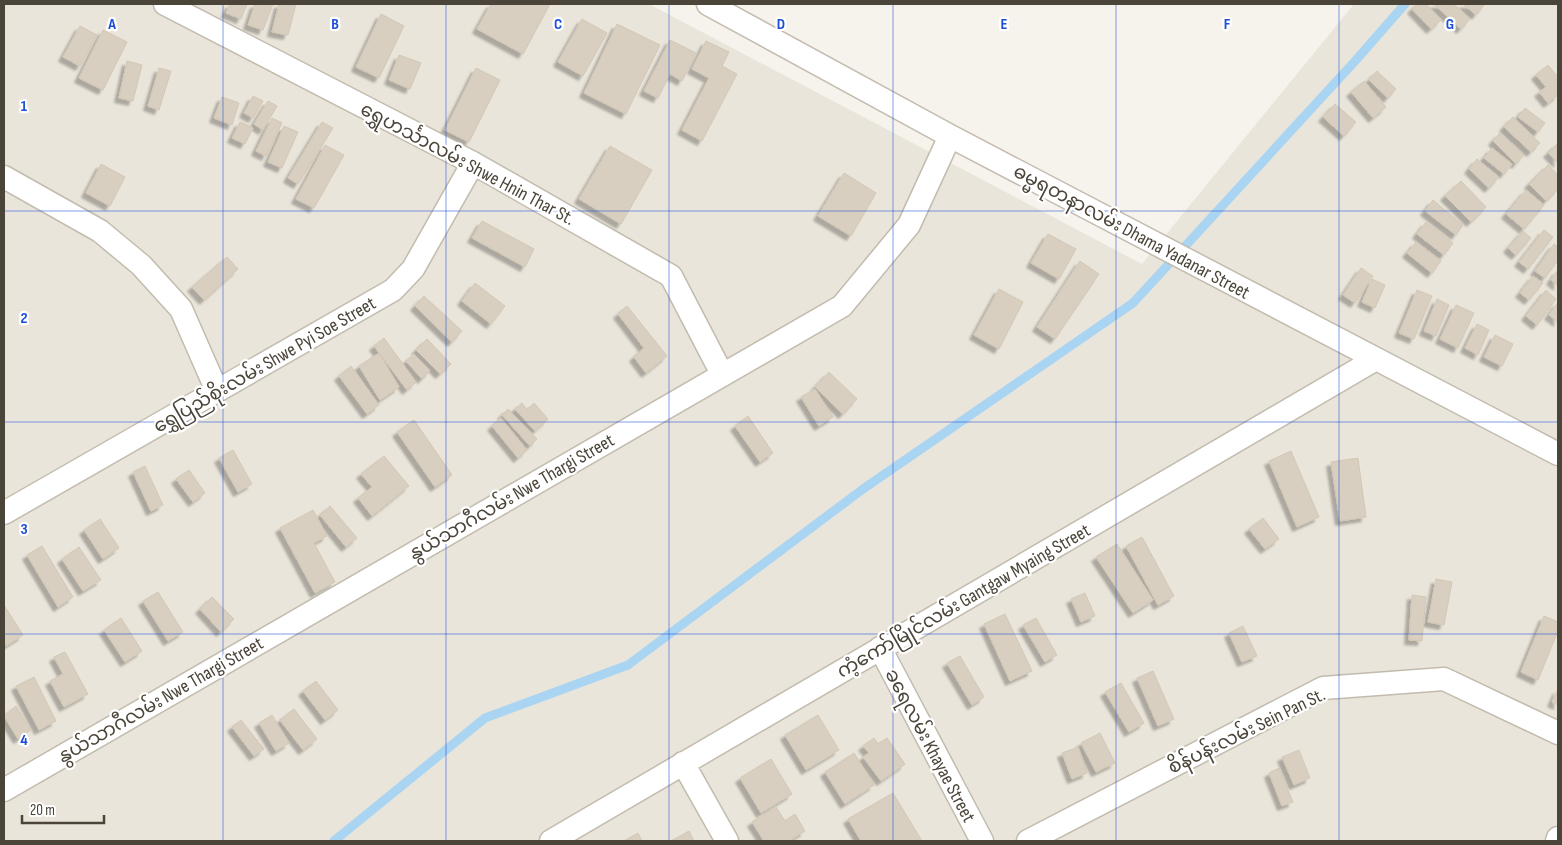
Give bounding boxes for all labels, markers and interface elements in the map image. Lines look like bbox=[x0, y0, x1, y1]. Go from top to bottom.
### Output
text: A bbox=[107, 15, 116, 34]
text: B bbox=[331, 15, 339, 34]
text: C bbox=[554, 15, 562, 34]
text: D bbox=[777, 15, 785, 34]
text: E bbox=[1001, 15, 1008, 34]
text: F bbox=[1224, 15, 1231, 34]
text: G bbox=[1446, 15, 1454, 34]
street label: ရွှေဟင်္သာလမ်း Shwe Hnin Thar St. bbox=[355, 94, 580, 233]
text: 1 bbox=[21, 97, 28, 116]
street label: ဓမ္မရတနာလမ်း Dhama Yadanar Street bbox=[1008, 157, 1255, 308]
street label: ရွှေပြည်စိုးလမ်း Shwe Pyi Soe Street bbox=[148, 289, 382, 442]
text: 2 bbox=[20, 309, 28, 328]
street label: နွယ်သာဂီလမ်း Nwe Thargi Street bbox=[403, 426, 620, 568]
street label: ကံ့ကော်မြိုင်လမ်း Gantgaw Myaing Street bbox=[831, 516, 1096, 686]
text: 3 bbox=[20, 520, 28, 539]
street label: နွယ်သာဂီလမ်း Nwe Thargi Street bbox=[52, 629, 269, 771]
street label: ခရေလမ်း Khayae Street bbox=[877, 663, 983, 828]
street label: စိန်ပန်းလမ်း Sein Pan St. bbox=[1162, 680, 1330, 782]
text: 4 bbox=[20, 731, 28, 750]
scale bar bbox=[22, 792, 105, 824]
text: 20 m bbox=[30, 801, 55, 820]

